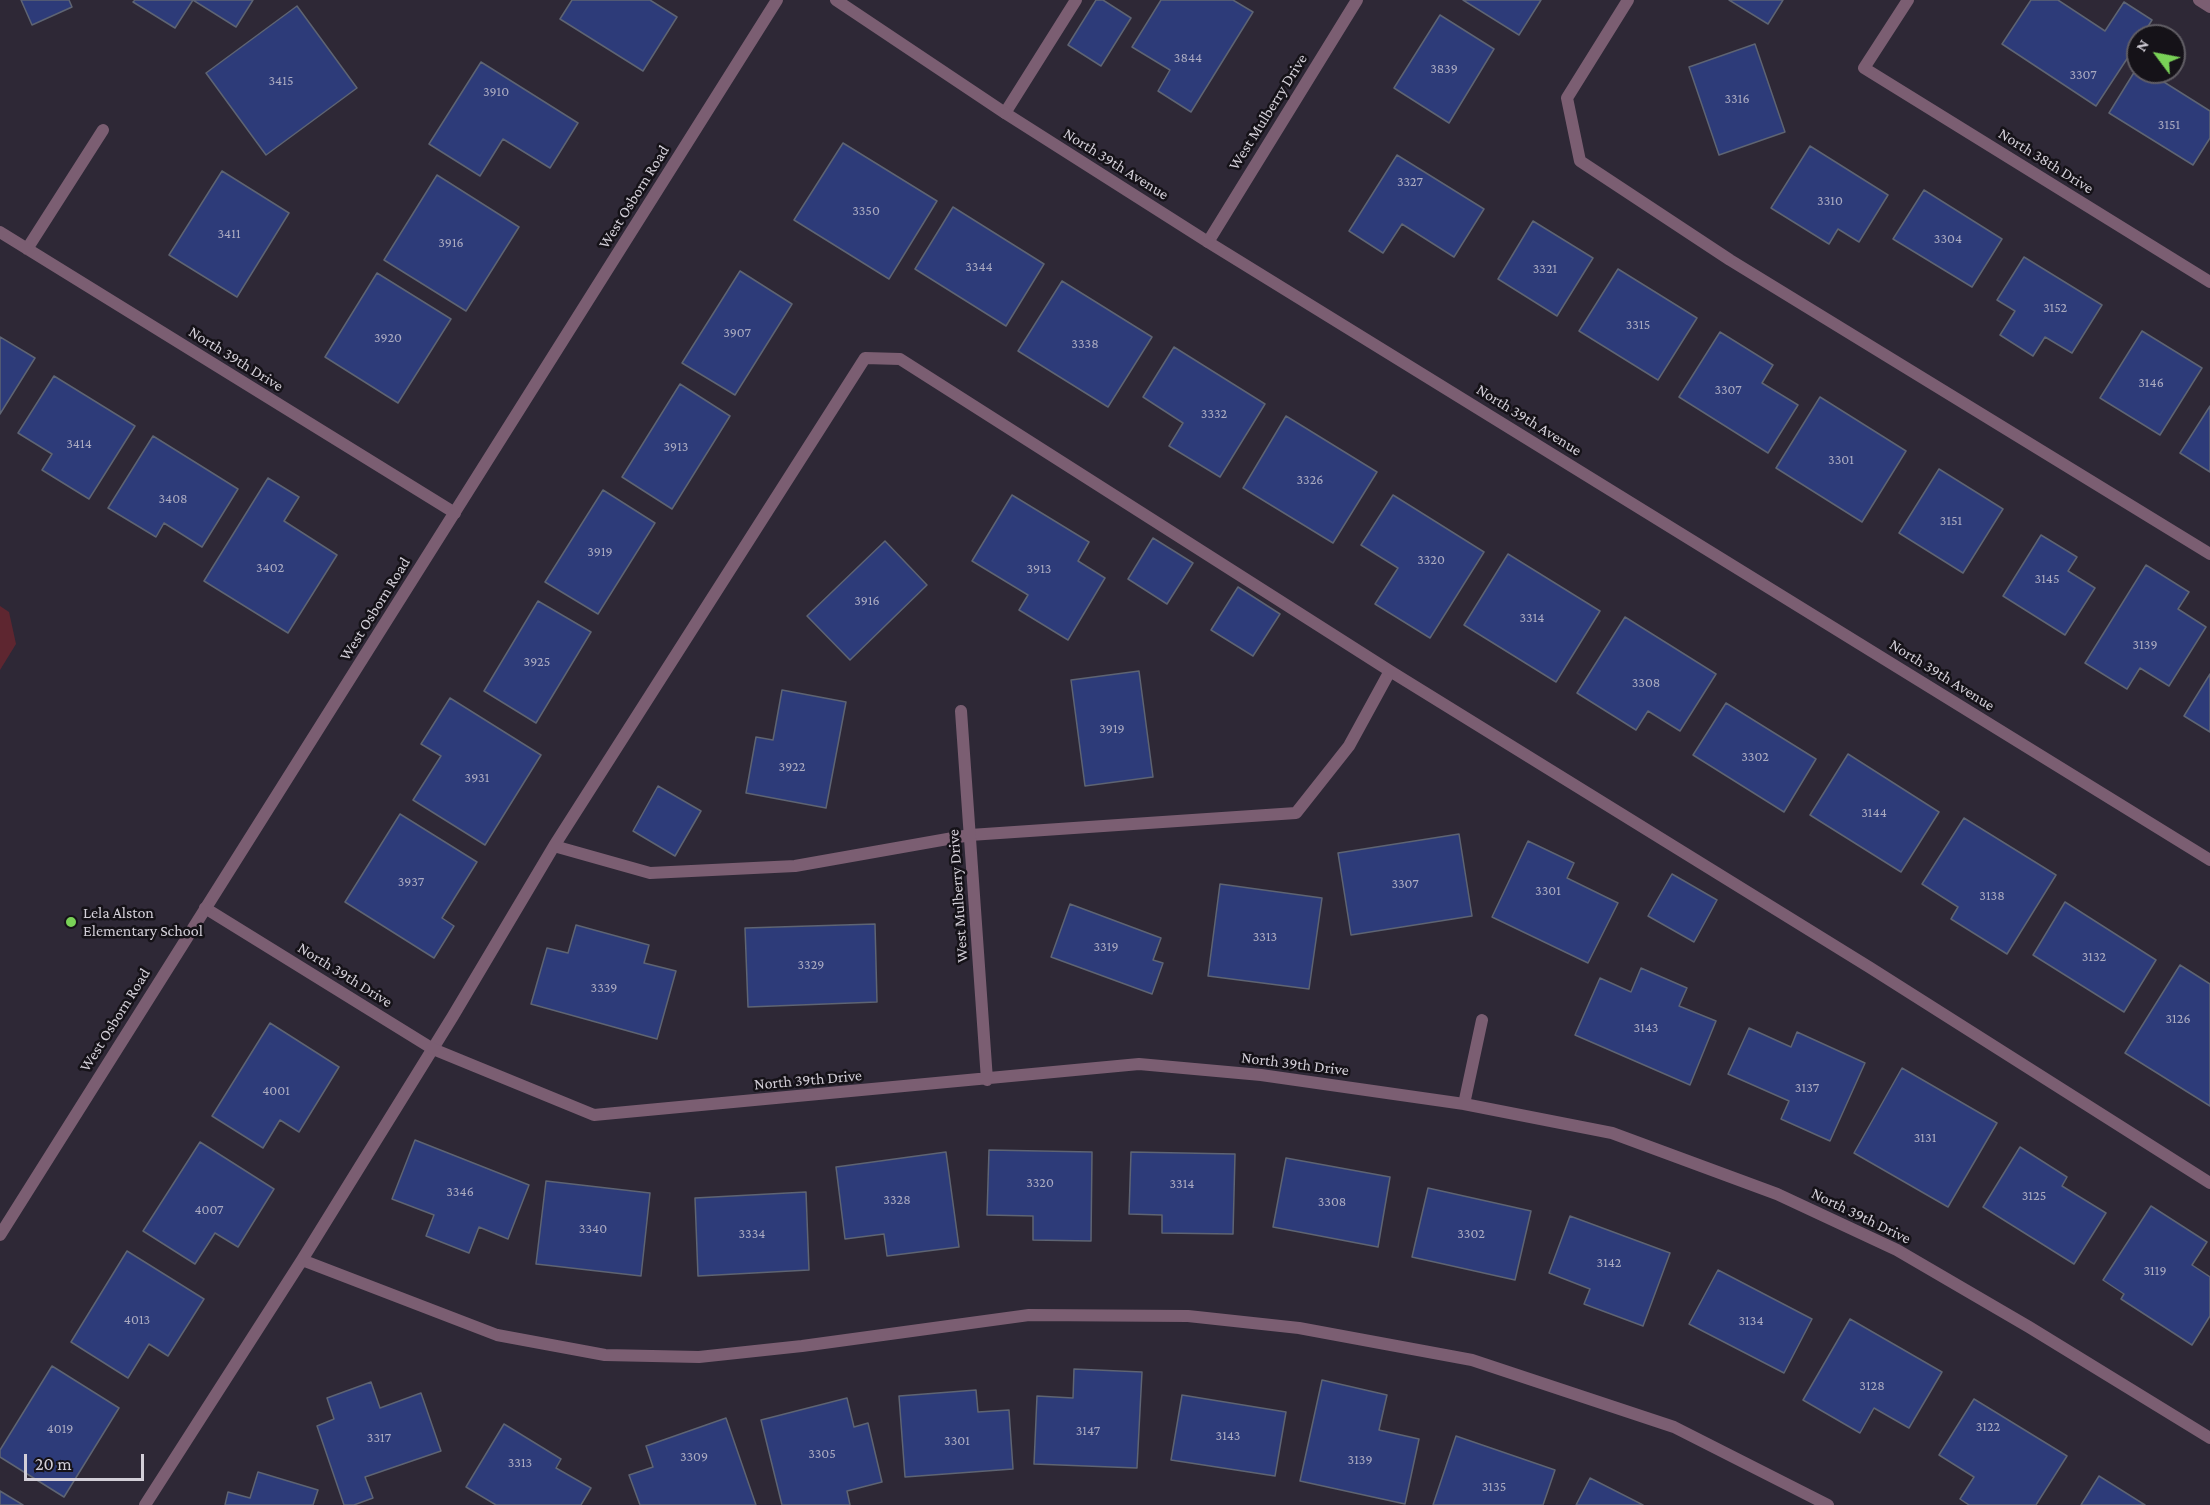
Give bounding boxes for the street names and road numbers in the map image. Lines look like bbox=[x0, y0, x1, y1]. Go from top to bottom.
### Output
street label: West Mulberry Drive bbox=[1225, 50, 1311, 174]
street label: North 39th Avenue bbox=[1060, 124, 1172, 204]
street label: North 38th Drive bbox=[1995, 124, 2097, 198]
street label: West Osborn Road bbox=[594, 142, 674, 252]
street label: North 39th Drive bbox=[185, 322, 287, 396]
street label: North 39th Avenue bbox=[1473, 380, 1585, 460]
street label: West Osborn Road bbox=[335, 554, 415, 664]
street label: North 39th Avenue bbox=[1886, 635, 1998, 715]
street label: West Mulberry Drive bbox=[944, 829, 972, 963]
street label: North 39th Drive bbox=[294, 938, 396, 1012]
street label: West Osborn Road bbox=[75, 965, 155, 1075]
street label: North 39th Drive bbox=[1240, 1048, 1350, 1080]
street label: North 39th Drive bbox=[753, 1066, 863, 1094]
street label: North 39th Drive bbox=[1808, 1184, 1914, 1248]

